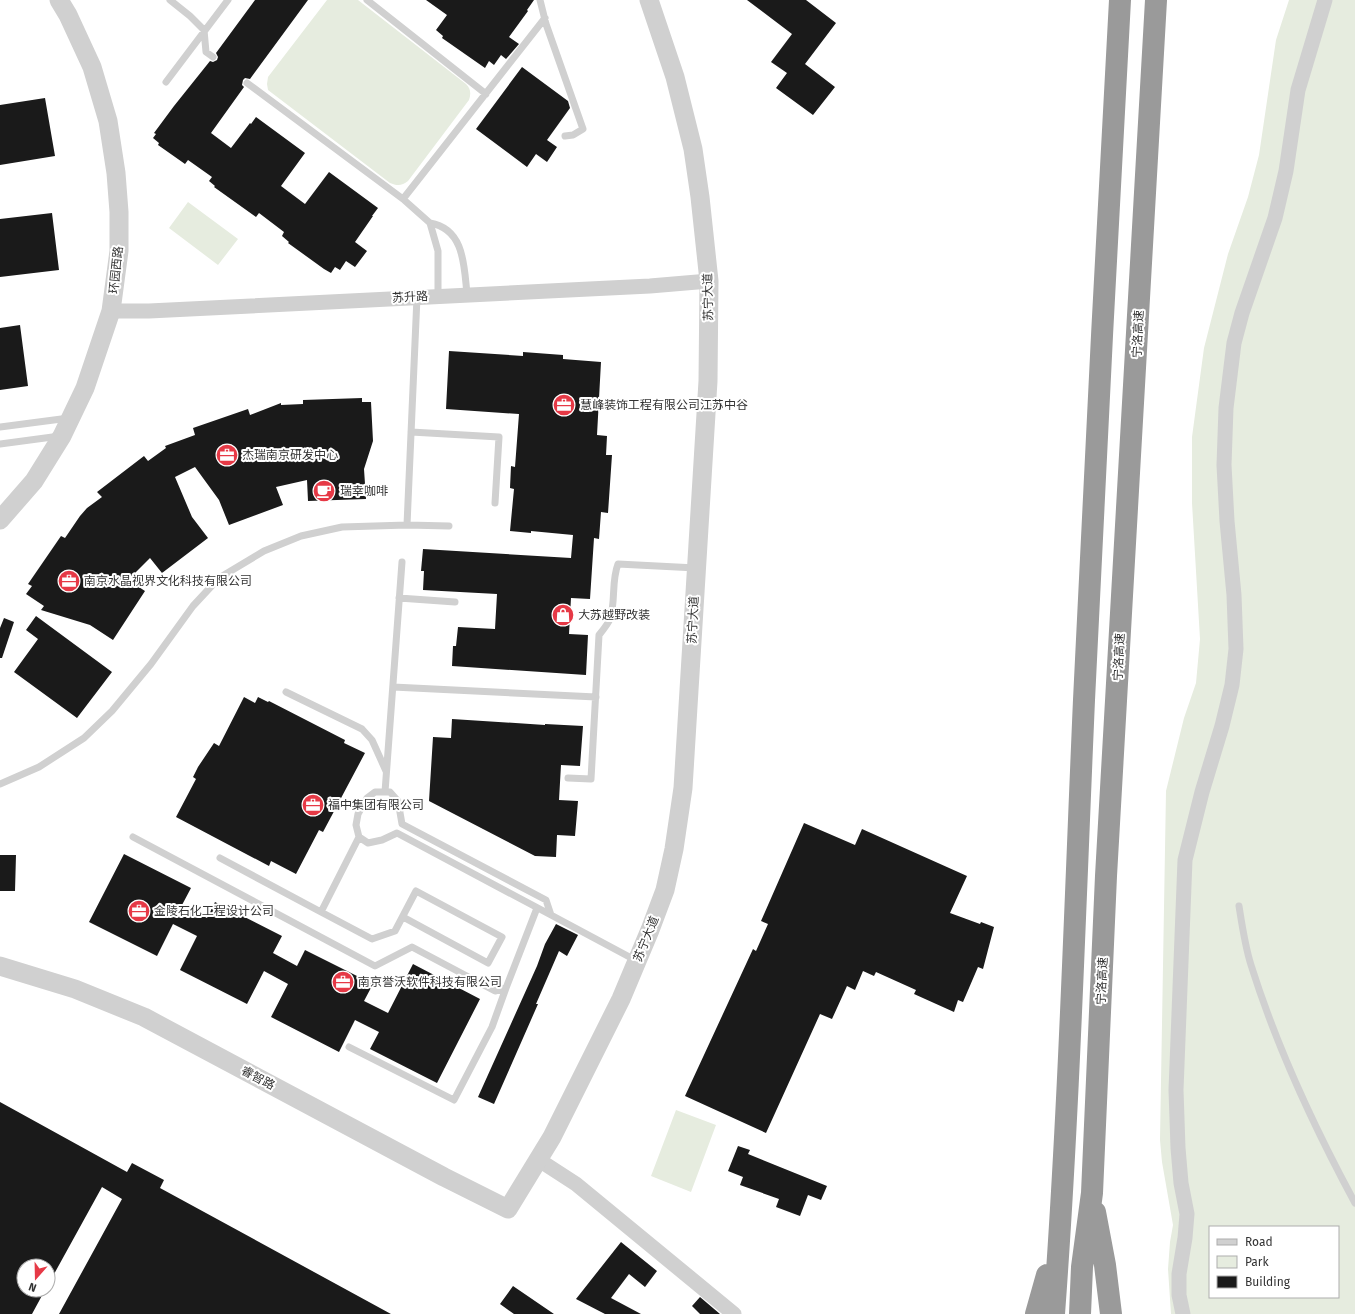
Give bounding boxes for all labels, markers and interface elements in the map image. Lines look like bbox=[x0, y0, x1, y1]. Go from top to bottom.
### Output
street label: 环园西路 bbox=[107, 245, 125, 295]
street label: 苏宁大道 bbox=[701, 273, 715, 321]
street label: 苏升路 bbox=[392, 289, 428, 305]
street label: 宁洛高速 bbox=[1130, 310, 1146, 358]
office icon: 慧峰装饰工程有限公司江苏中谷 bbox=[551, 392, 577, 418]
place label: 慧峰装饰工程有限公司江苏中谷 bbox=[580, 398, 748, 412]
office icon: 杰瑞南京研发中心 bbox=[214, 442, 240, 468]
place label: 杰瑞南京研发中心 bbox=[242, 448, 338, 462]
cafe icon: 瑞幸咖啡 bbox=[311, 478, 337, 504]
place label: 瑞幸咖啡 bbox=[340, 484, 388, 498]
office icon: 南京水晶视界文化科技有限公司 bbox=[56, 568, 82, 594]
place label: 南京水晶视界文化科技有限公司 bbox=[84, 574, 252, 588]
street label: 苏宁大道 bbox=[685, 596, 701, 644]
shop icon: 大苏越野改装 bbox=[550, 602, 576, 628]
place label: 大苏越野改装 bbox=[578, 608, 650, 622]
street label: 宁洛高速 bbox=[1111, 633, 1127, 681]
office icon: 福中集团有限公司 bbox=[300, 792, 326, 818]
place label: 福中集团有限公司 bbox=[328, 798, 424, 812]
office icon: 金陵石化工程设计公司 bbox=[126, 898, 152, 924]
place label: 金陵石化工程设计公司 bbox=[154, 904, 274, 918]
street label: 苏宁大道 bbox=[631, 914, 661, 964]
street label: 宁洛高速 bbox=[1094, 957, 1110, 1005]
office icon: 南京誉沃软件科技有限公司 bbox=[330, 969, 356, 995]
place label: 南京誉沃软件科技有限公司 bbox=[358, 975, 502, 989]
street label: 睿智路 bbox=[239, 1063, 277, 1093]
legend bbox=[1209, 1226, 1339, 1298]
text: Road bbox=[1245, 1235, 1273, 1249]
text: Park bbox=[1245, 1255, 1269, 1269]
north arrow bbox=[16, 1258, 56, 1298]
text: Building bbox=[1245, 1275, 1291, 1289]
text: N bbox=[27, 1280, 38, 1294]

